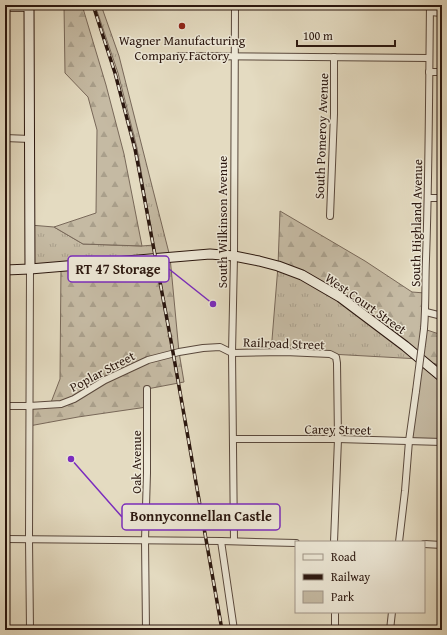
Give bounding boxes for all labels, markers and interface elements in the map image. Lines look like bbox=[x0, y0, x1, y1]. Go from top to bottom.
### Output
marker: Wagner Manufacturing Company Factory bbox=[177, 21, 187, 31]
scale bar bbox=[297, 22, 395, 48]
text: 100 m bbox=[303, 27, 333, 44]
place label: Wagner Manufacturing Company Factory bbox=[119, 31, 246, 65]
street label: South Pomeroy Avenue bbox=[310, 73, 333, 199]
street label: South Wilkinson Avenue bbox=[213, 156, 232, 288]
street label: South Highland Avenue bbox=[406, 159, 427, 287]
callout: RT 47 Storage bbox=[68, 256, 169, 282]
text: RT 47 Storage bbox=[75, 259, 161, 279]
street label: West Court Street bbox=[321, 268, 411, 339]
street label: Railroad Street bbox=[243, 333, 325, 354]
street label: Poplar Street bbox=[66, 346, 139, 397]
street label: Carey Street bbox=[304, 419, 372, 440]
street label: Oak Avenue bbox=[127, 430, 146, 494]
callout: Bonnyconnellan Castle bbox=[122, 504, 280, 530]
text: Bonnyconnellan Castle bbox=[130, 506, 272, 526]
legend bbox=[295, 541, 425, 613]
text: Road bbox=[331, 548, 357, 565]
text: Railway bbox=[331, 568, 370, 585]
text: Park bbox=[331, 588, 355, 605]

